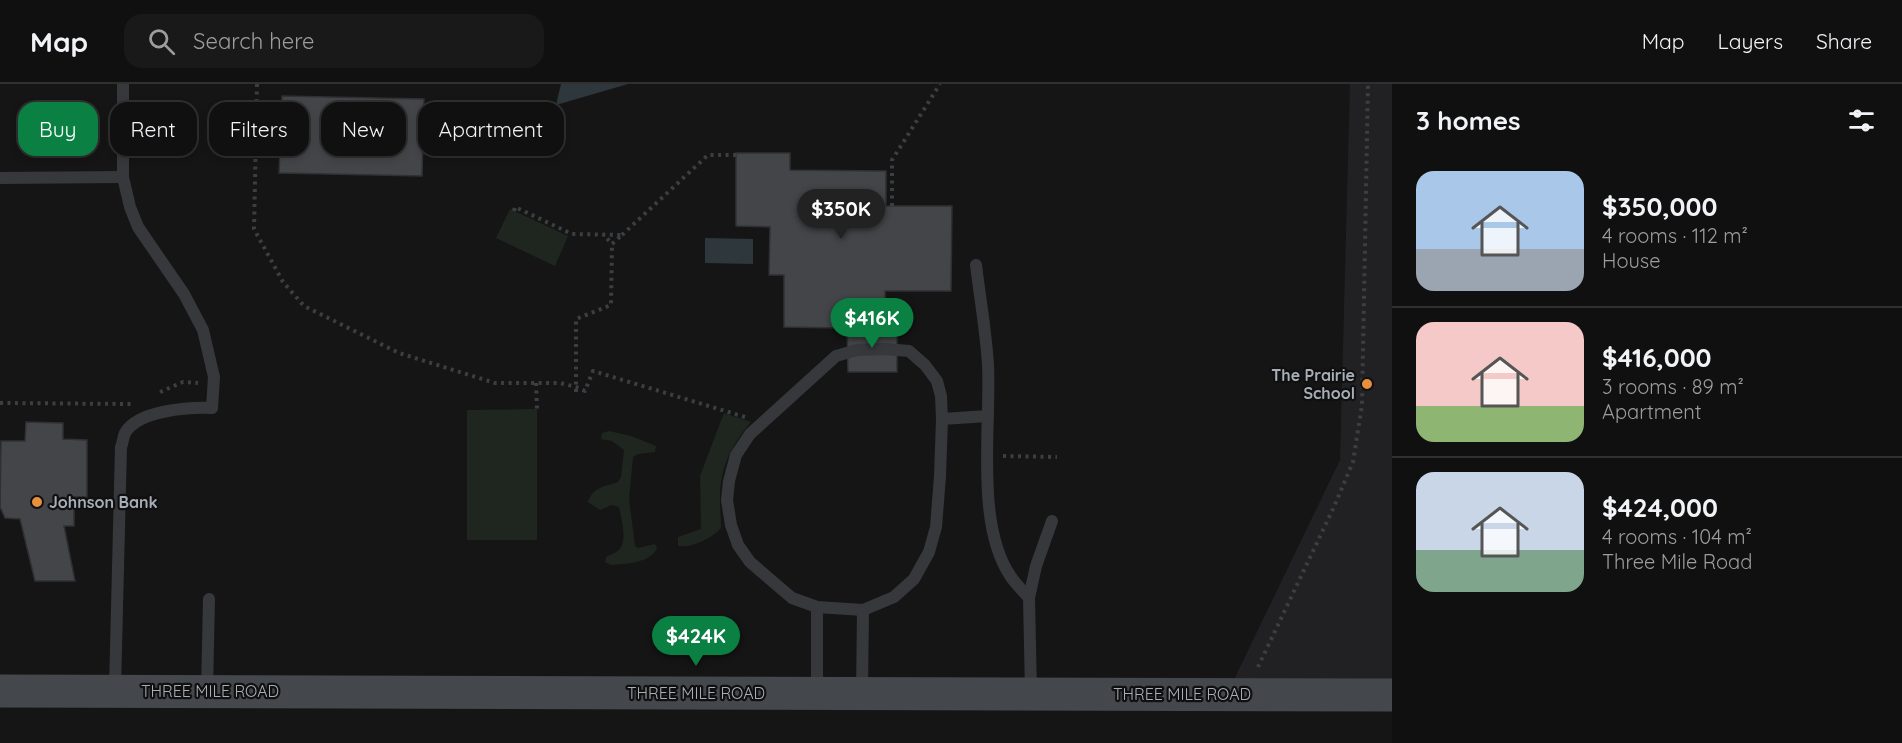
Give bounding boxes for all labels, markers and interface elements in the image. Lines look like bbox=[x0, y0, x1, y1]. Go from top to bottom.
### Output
search box bbox=[124, 14, 544, 68]
text: Map bbox=[30, 24, 88, 59]
icon: search bbox=[145, 25, 178, 58]
text: Search here bbox=[193, 27, 315, 55]
text: Map bbox=[1642, 28, 1685, 54]
text: Layers bbox=[1718, 28, 1783, 54]
text: Share bbox=[1816, 28, 1872, 54]
chip: Buy bbox=[18, 102, 98, 156]
chip: Rent bbox=[110, 102, 197, 156]
chip: Filters bbox=[209, 102, 309, 156]
chip: New bbox=[321, 102, 406, 156]
chip: Apartment bbox=[418, 102, 564, 156]
text: 3 homes bbox=[1416, 104, 1521, 137]
icon: filters bbox=[1845, 104, 1878, 137]
pin: $350K bbox=[799, 189, 883, 240]
text: $350,000 bbox=[1602, 190, 1717, 223]
icon: home bbox=[1464, 195, 1536, 267]
text: $350K bbox=[811, 196, 871, 221]
text: 4 rooms · 112 m² bbox=[1602, 223, 1748, 248]
text: House bbox=[1602, 248, 1661, 273]
pin: $416K bbox=[830, 298, 914, 349]
text: $416K bbox=[844, 305, 900, 330]
text: $416,000 bbox=[1602, 341, 1712, 374]
icon: home bbox=[1464, 346, 1536, 418]
place label: The Prairie School bbox=[1271, 365, 1355, 403]
text: 3 rooms · 89 m² bbox=[1602, 374, 1744, 399]
marker: The Prairie School bbox=[1360, 377, 1374, 391]
text: Apartment bbox=[1602, 399, 1702, 424]
text: $424,000 bbox=[1602, 491, 1718, 524]
place label: Johnson Bank bbox=[49, 492, 158, 512]
marker: Johnson Bank bbox=[30, 495, 44, 509]
icon: home bbox=[1464, 496, 1536, 568]
text: 4 rooms · 104 m² bbox=[1602, 524, 1752, 549]
text: Three Mile Road bbox=[1602, 549, 1752, 574]
pin: $424K bbox=[654, 616, 738, 667]
text: $424K bbox=[666, 623, 726, 648]
street label: THREE MILE ROAD bbox=[141, 681, 279, 701]
street label: THREE MILE ROAD bbox=[627, 683, 765, 703]
street label: THREE MILE ROAD bbox=[1113, 684, 1251, 704]

